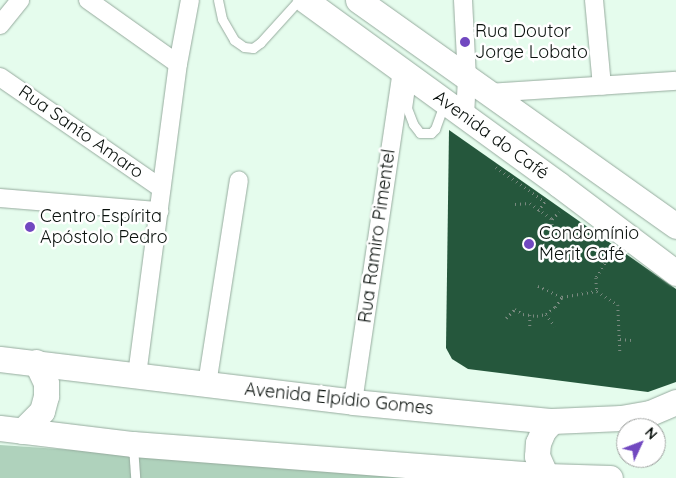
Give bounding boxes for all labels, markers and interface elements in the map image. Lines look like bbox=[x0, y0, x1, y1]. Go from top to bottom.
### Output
place label: Rua Doutor Jorge Lobato bbox=[475, 21, 588, 64]
marker: Rua Doutor Jorge Lobato bbox=[459, 36, 471, 48]
street label: Rua Santo Amaro bbox=[14, 81, 148, 183]
street label: Avenida do Café bbox=[429, 86, 553, 184]
street label: Rua Ramiro Pimentel bbox=[354, 148, 400, 324]
place label: Centro Espírita Apóstolo Pedro bbox=[40, 206, 168, 248]
marker: Centro Espírita Apóstolo Pedro bbox=[24, 221, 36, 233]
place label: Condomínio Merit Café bbox=[539, 223, 639, 266]
marker: Condomínio Merit Café bbox=[523, 238, 535, 250]
street label: Avenida Elpídio Gomes bbox=[243, 378, 435, 420]
north arrow bbox=[616, 418, 666, 468]
text: N bbox=[641, 424, 661, 443]

